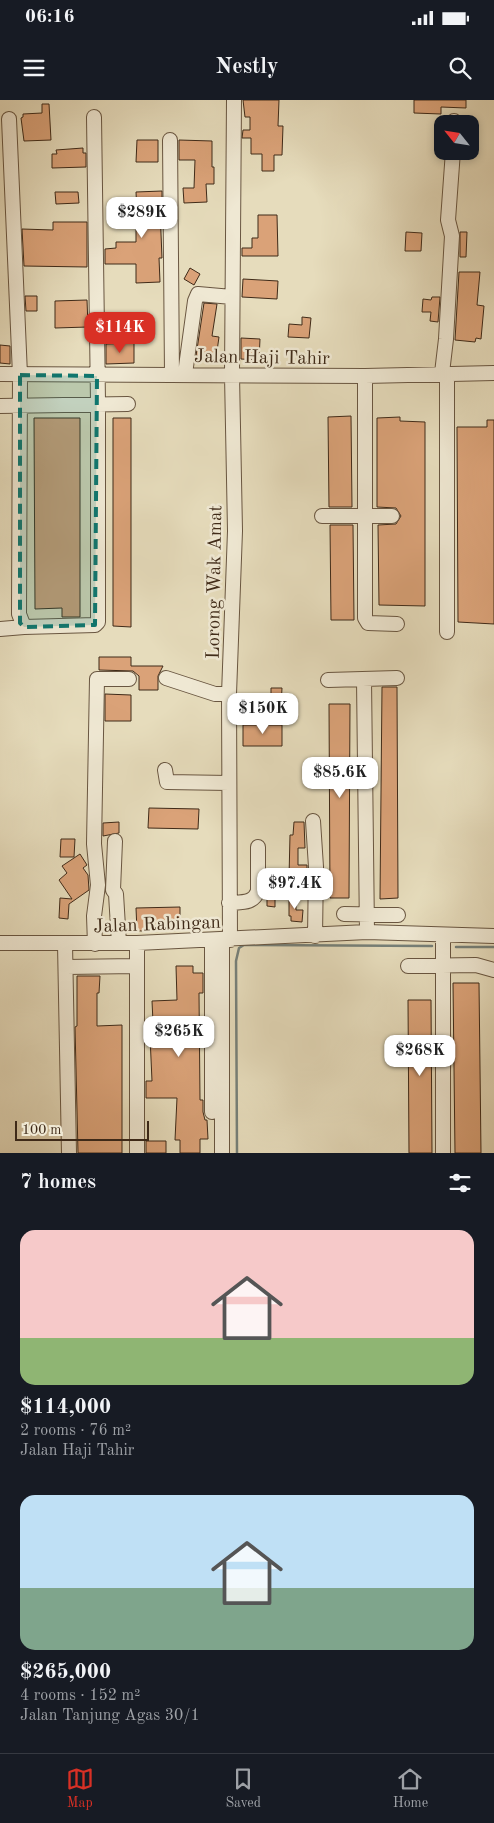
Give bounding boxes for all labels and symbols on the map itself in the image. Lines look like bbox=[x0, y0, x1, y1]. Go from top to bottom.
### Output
north arrow bbox=[434, 115, 479, 160]
pin: $289K bbox=[107, 196, 177, 239]
pin: $114K bbox=[85, 312, 155, 354]
street label: Jalan Haji Tahir bbox=[194, 348, 330, 369]
street label: Lorong Wak Amat bbox=[205, 505, 226, 659]
pin: $150K bbox=[228, 692, 298, 735]
pin: $85.6K bbox=[299, 756, 381, 799]
pin: $97.4K bbox=[254, 868, 336, 910]
street label: Jalan Rabingan bbox=[93, 914, 221, 937]
pin: $265K bbox=[144, 1016, 214, 1058]
pin: $268K bbox=[385, 1034, 455, 1077]
scale bar bbox=[15, 1118, 149, 1141]

